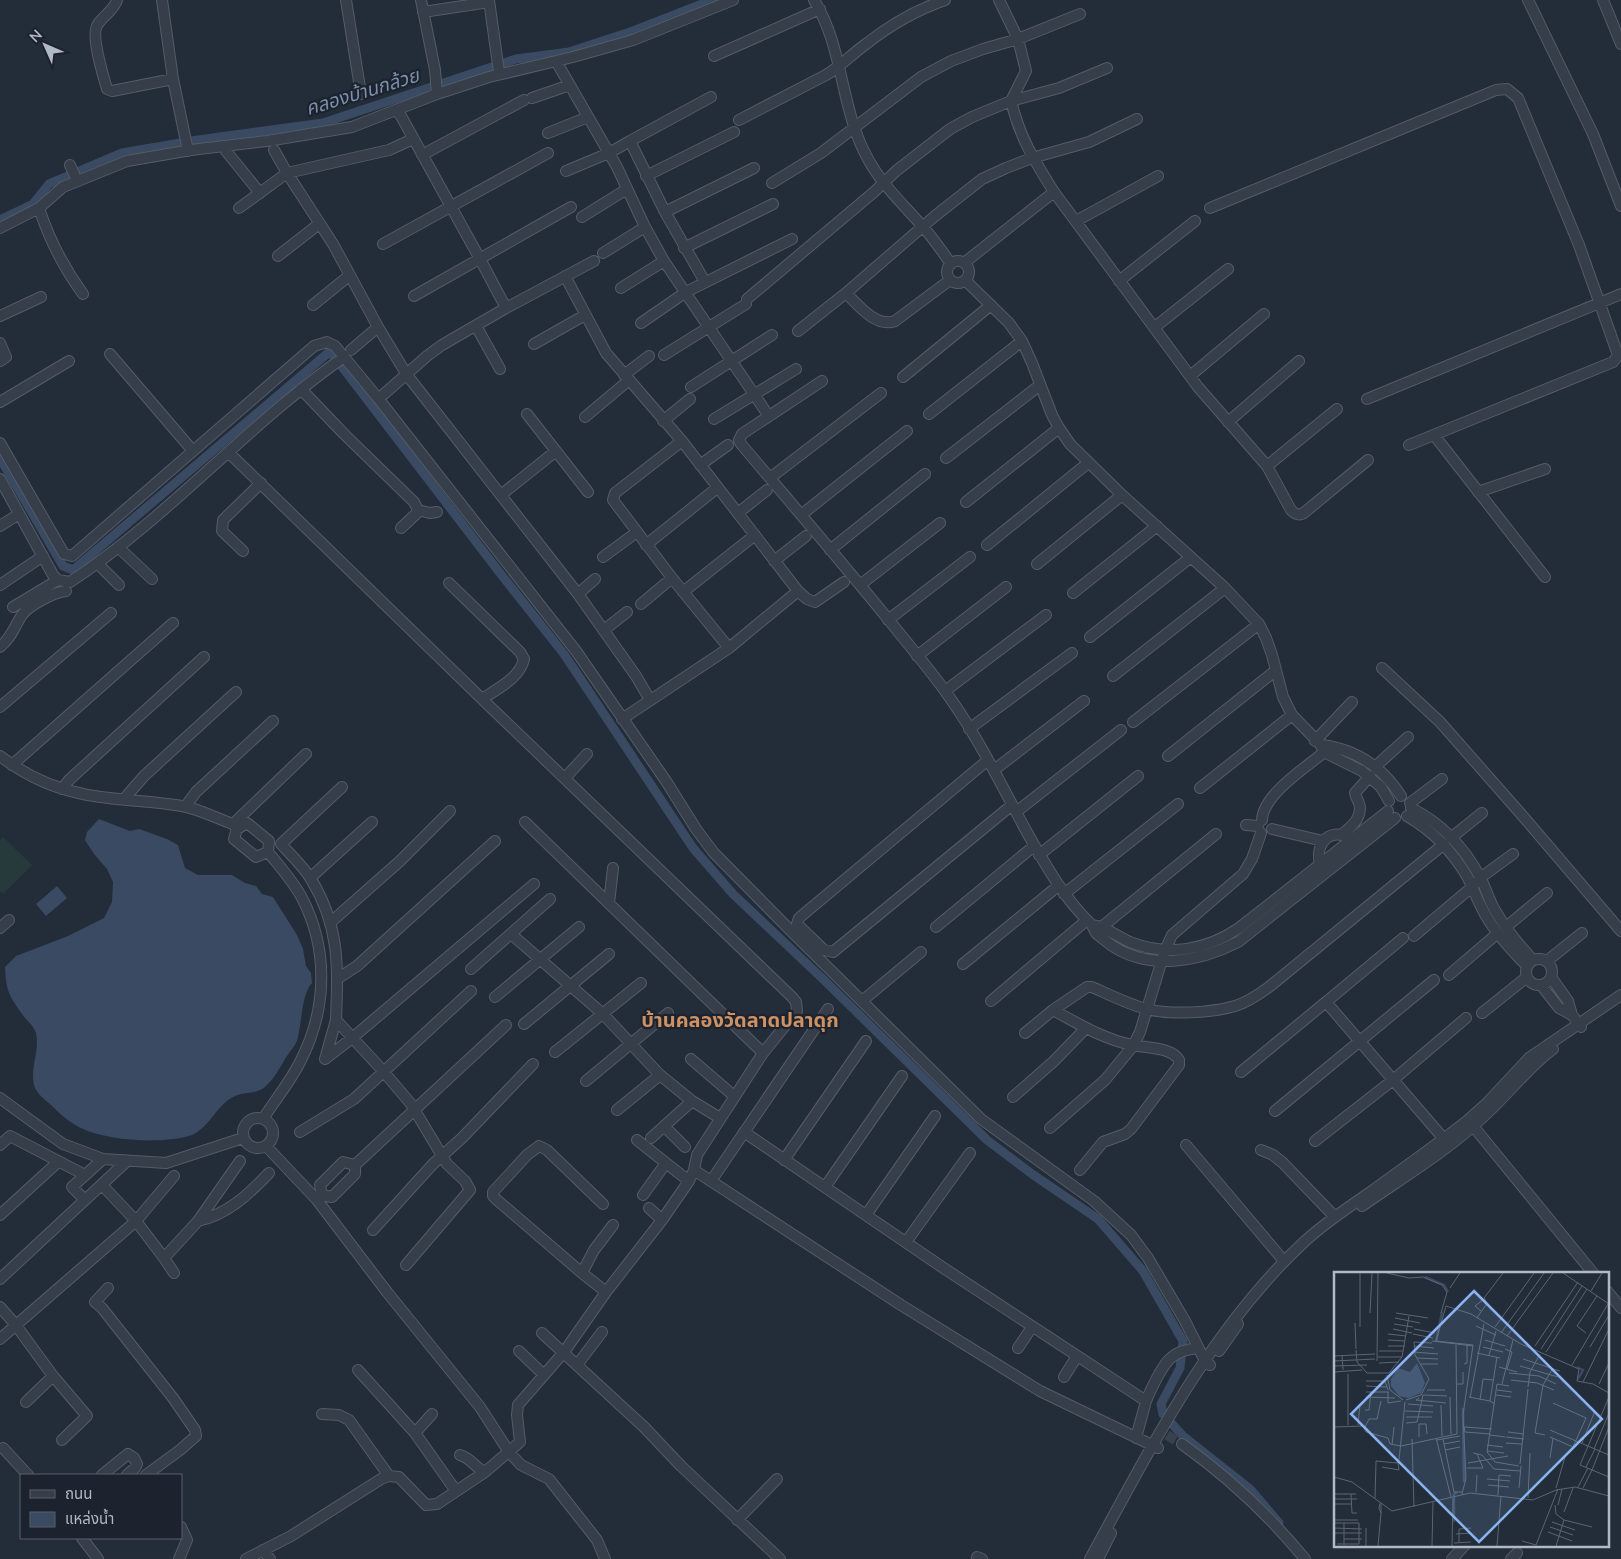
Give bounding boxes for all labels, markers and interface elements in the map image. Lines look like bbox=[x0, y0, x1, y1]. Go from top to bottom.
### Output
north arrow bbox=[20, 20, 70, 70]
text: N bbox=[26, 26, 45, 45]
water label: คลองบ้านกล้วย bbox=[303, 62, 423, 119]
district label: บ้านคลองวัดลาดปลาดุก bbox=[641, 1007, 839, 1032]
inset map bbox=[1334, 1272, 1608, 1546]
legend bbox=[20, 1474, 182, 1539]
text: ถนน bbox=[65, 1484, 92, 1502]
text: แหล่งน้ำ bbox=[65, 1508, 114, 1527]

